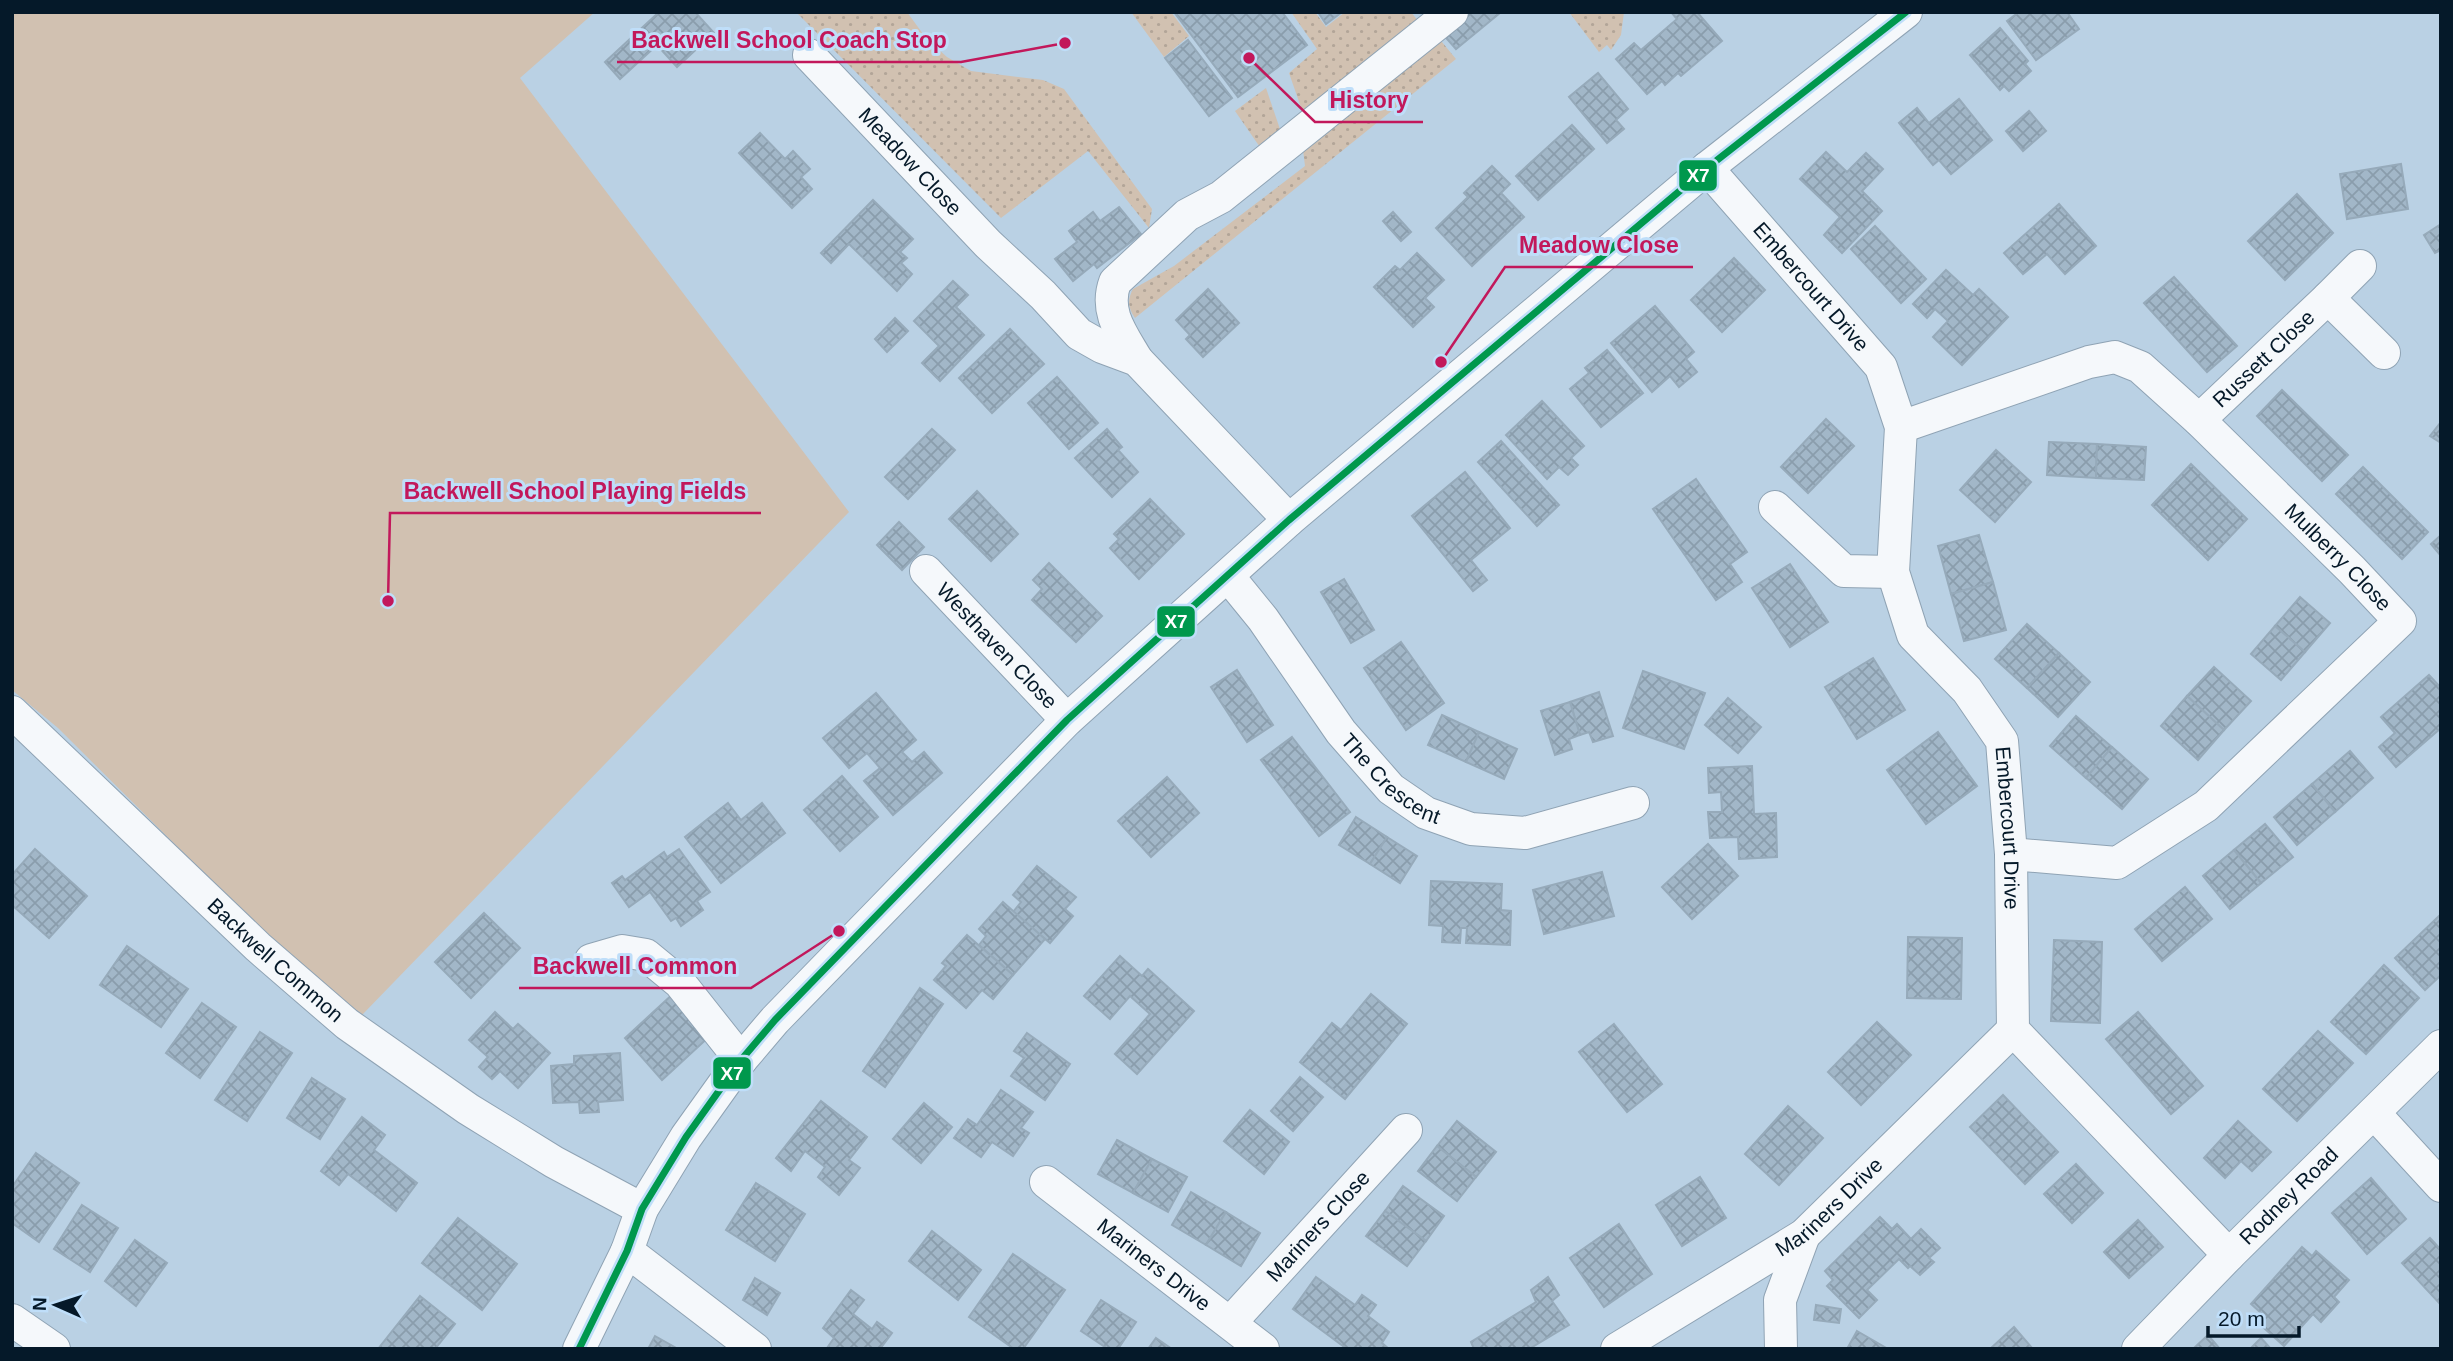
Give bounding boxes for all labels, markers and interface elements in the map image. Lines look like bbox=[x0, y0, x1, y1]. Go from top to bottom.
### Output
callout: Backwell School Coach Stop bbox=[617, 18, 961, 62]
text: Backwell School Coach Stop bbox=[631, 27, 947, 53]
callout: History bbox=[1315, 78, 1423, 122]
text: History bbox=[1329, 87, 1409, 113]
street label: Meadow Close bbox=[854, 103, 967, 220]
line badge: X7 bbox=[1678, 159, 1718, 192]
text: X7 bbox=[1686, 165, 1710, 186]
street label: Embercourt Drive bbox=[1749, 218, 1874, 356]
callout: Meadow Close bbox=[1505, 223, 1693, 267]
text: Meadow Close bbox=[1519, 232, 1679, 258]
street label: Russett Close bbox=[2208, 305, 2319, 412]
callout: Backwell School Playing Fields bbox=[390, 469, 761, 513]
text: Backwell School Playing Fields bbox=[404, 478, 746, 504]
street label: Mulberry Close bbox=[2280, 499, 2396, 615]
street label: Westhaven Close bbox=[932, 578, 1062, 713]
line badge: X7 bbox=[1156, 605, 1196, 638]
text: X7 bbox=[1164, 611, 1188, 632]
street label: The Crescent bbox=[1337, 729, 1443, 828]
street label: Embercourt Drive bbox=[1991, 745, 2024, 910]
street label: Backwell Common bbox=[203, 893, 348, 1026]
callout: Backwell Common bbox=[519, 944, 751, 988]
text: Backwell Common bbox=[533, 953, 737, 979]
line badge: X7 bbox=[712, 1056, 752, 1090]
text: X7 bbox=[720, 1063, 744, 1084]
street label: Rodney Road bbox=[2235, 1142, 2342, 1249]
street label: Mariners Drive bbox=[1771, 1153, 1887, 1261]
street label: Mariners Close bbox=[1262, 1166, 1374, 1286]
street label: Mariners Drive bbox=[1093, 1214, 1215, 1315]
north arrow bbox=[21, 1270, 91, 1340]
scale bar bbox=[2208, 1294, 2299, 1338]
text: N bbox=[29, 1297, 50, 1312]
text: 20 m bbox=[2218, 1307, 2265, 1330]

